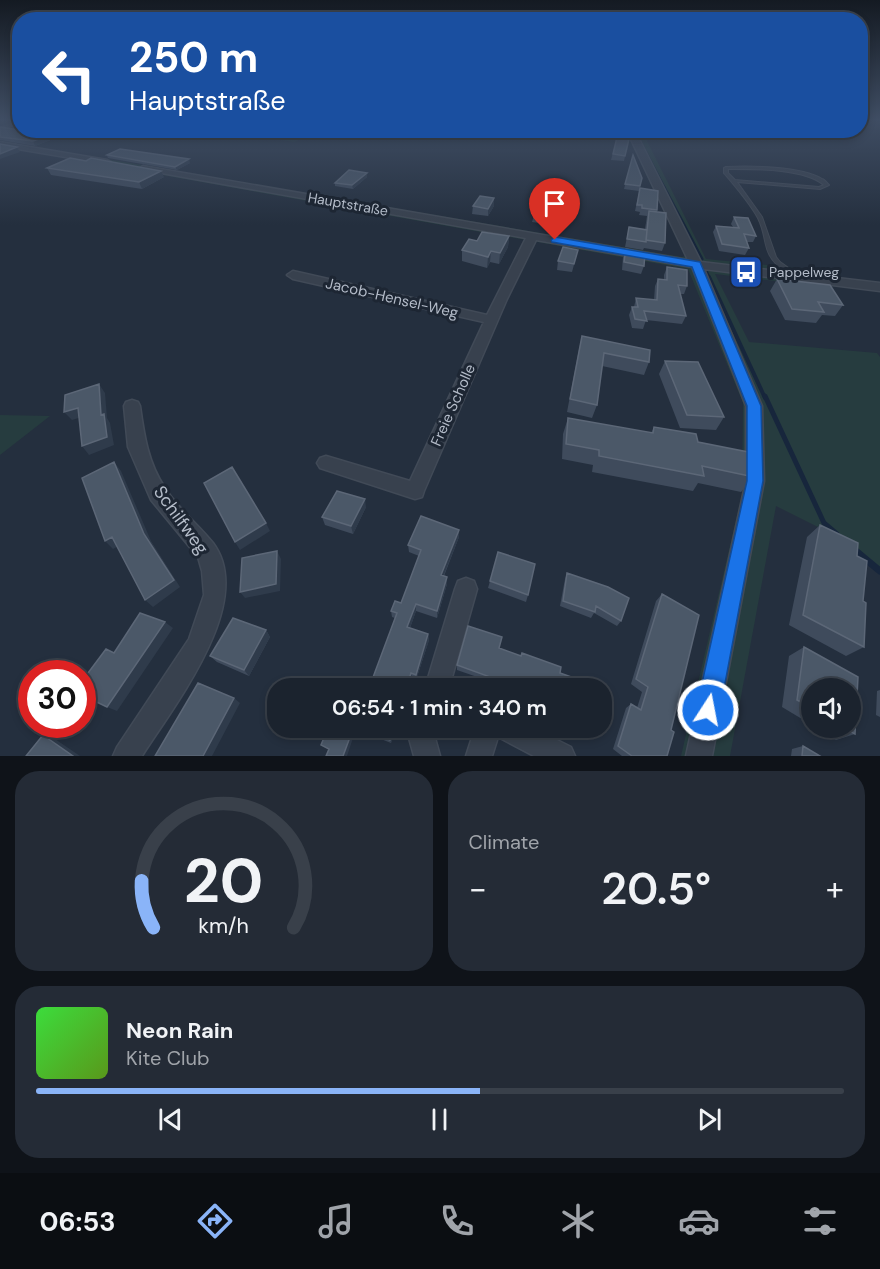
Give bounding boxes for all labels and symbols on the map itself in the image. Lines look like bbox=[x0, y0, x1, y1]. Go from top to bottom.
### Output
pin bbox=[529, 178, 580, 240]
street label: Hauptstraße bbox=[306, 188, 390, 220]
bus stop icon: Pappelweg bbox=[728, 254, 764, 290]
place label: Pappelweg bbox=[769, 263, 839, 281]
street label: Jacob-Hensel-Weg bbox=[324, 273, 460, 323]
street label: Freie Scholle bbox=[426, 361, 480, 449]
street label: Schilfweg bbox=[148, 481, 214, 559]
speed limit sign: 30 bbox=[18, 660, 96, 738]
position arrow bbox=[676, 678, 740, 742]

